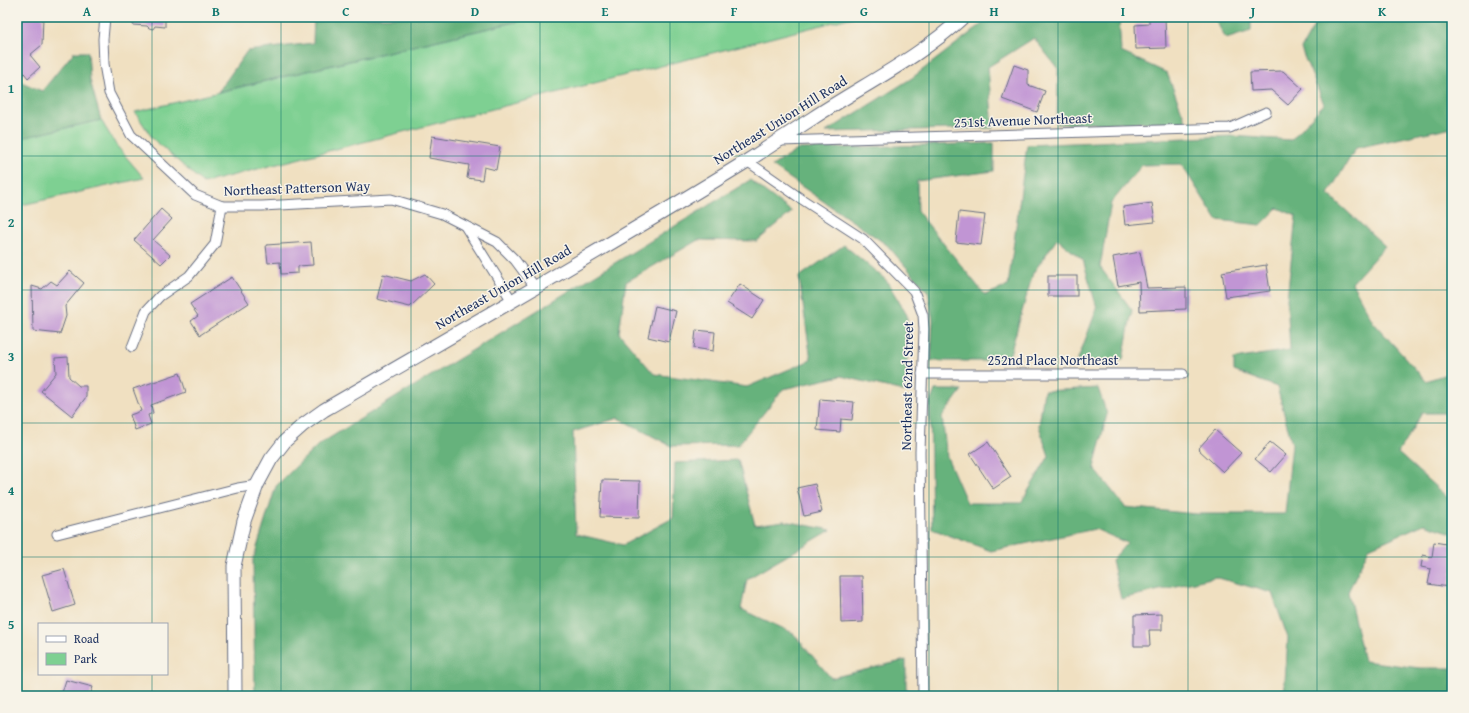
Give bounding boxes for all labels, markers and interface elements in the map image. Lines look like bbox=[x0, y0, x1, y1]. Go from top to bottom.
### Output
text: A bbox=[83, 2, 92, 21]
text: B bbox=[212, 2, 220, 21]
text: C bbox=[342, 2, 350, 21]
text: D bbox=[471, 2, 479, 21]
text: E bbox=[602, 2, 609, 21]
text: F bbox=[731, 2, 738, 21]
text: G bbox=[860, 2, 868, 21]
text: H bbox=[989, 2, 999, 21]
text: I bbox=[1121, 2, 1125, 21]
text: J bbox=[1249, 2, 1256, 21]
text: K bbox=[1378, 2, 1387, 21]
street label: Northeast Union Hill Road bbox=[709, 70, 851, 169]
text: 1 bbox=[8, 79, 14, 98]
street label: 251st Avenue Northeast bbox=[953, 108, 1093, 132]
street label: Northeast Patterson Way bbox=[223, 175, 371, 201]
text: 2 bbox=[8, 213, 15, 232]
street label: Northeast Union Hill Road bbox=[431, 240, 575, 334]
street label: Northeast 62nd Street bbox=[896, 321, 918, 451]
text: 3 bbox=[8, 347, 14, 366]
street label: 252nd Place Northeast bbox=[987, 350, 1119, 370]
text: 4 bbox=[8, 481, 15, 500]
text: 5 bbox=[8, 615, 15, 634]
legend bbox=[38, 623, 168, 675]
text: Road bbox=[74, 630, 100, 647]
text: Park bbox=[74, 650, 98, 667]

